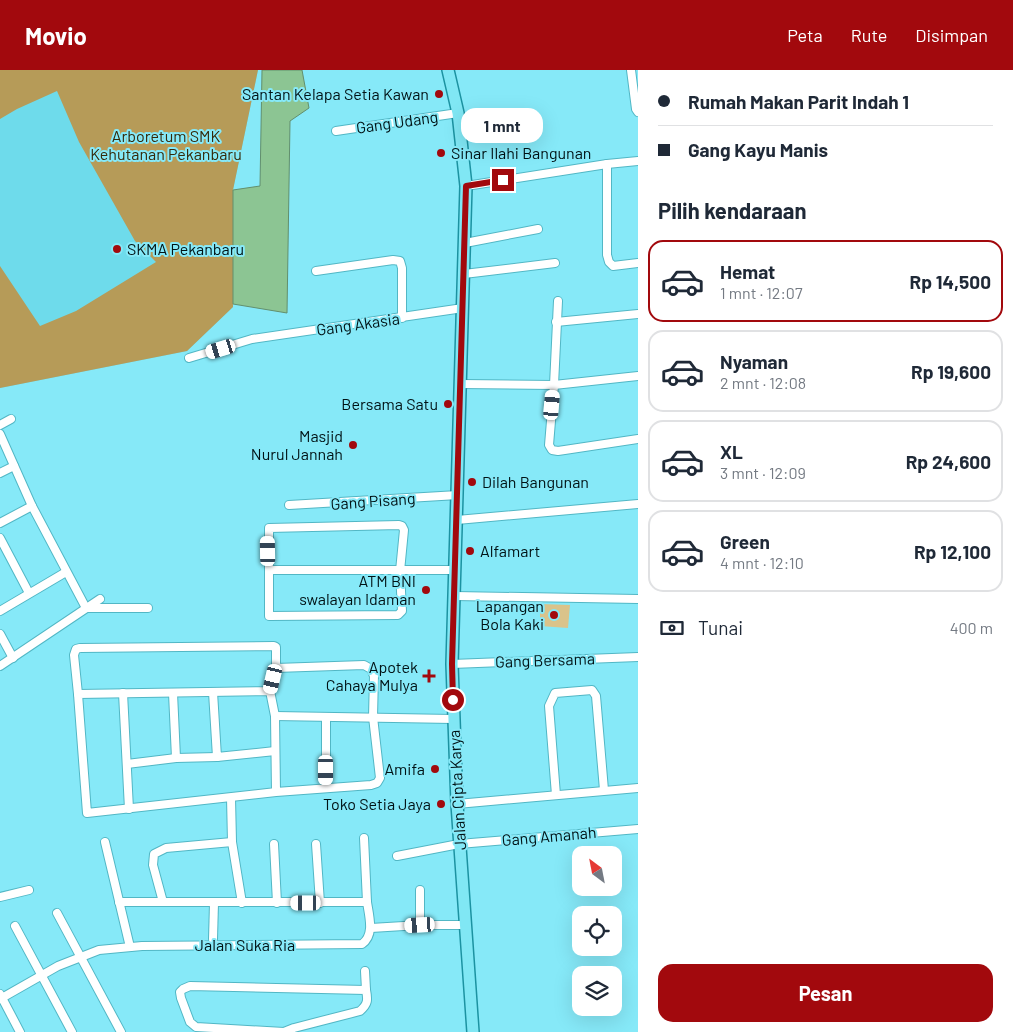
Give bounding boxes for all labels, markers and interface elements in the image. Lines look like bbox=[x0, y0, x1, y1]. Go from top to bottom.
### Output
text: Movio bbox=[25, 21, 87, 50]
text: Peta bbox=[787, 24, 823, 46]
text: Rute bbox=[851, 24, 887, 46]
text: Disimpan bbox=[915, 24, 988, 46]
place label: Santan Kelapa Setia Kawan bbox=[242, 84, 429, 103]
marker: Santan Kelapa Setia Kawan bbox=[433, 88, 445, 100]
text: Rumah Makan Parit Indah 1 bbox=[688, 90, 909, 113]
street label: Gang Udang bbox=[355, 106, 439, 137]
callout: 1 mnt bbox=[462, 108, 544, 142]
text: 1 mnt bbox=[483, 116, 521, 135]
park label: Arboretum SMK Kehutanan Pekanbaru bbox=[90, 126, 242, 163]
text: Gang Kayu Manis bbox=[688, 138, 828, 161]
place label: Sinar Ilahi Bangunan bbox=[451, 143, 591, 162]
marker: Sinar Ilahi Bangunan bbox=[435, 147, 447, 159]
route end bbox=[492, 169, 514, 191]
text: Pilih kendaraan bbox=[658, 197, 806, 223]
place label: SKMA Pekanbaru bbox=[127, 239, 244, 258]
marker: SKMA Pekanbaru bbox=[111, 243, 123, 255]
icon: car bbox=[660, 259, 705, 304]
text: Hemat bbox=[720, 260, 775, 283]
text: Rp 14,500 bbox=[910, 270, 991, 293]
text: 1 mnt · 12:07 bbox=[720, 283, 802, 302]
street label: Gang Akasia bbox=[315, 308, 401, 339]
car bbox=[204, 337, 237, 361]
icon: car bbox=[660, 349, 705, 394]
text: Nyaman bbox=[720, 350, 788, 373]
text: Rp 19,600 bbox=[911, 360, 991, 383]
text: 2 mnt · 12:08 bbox=[720, 373, 806, 392]
car bbox=[543, 389, 560, 421]
place label: Bersama Satu bbox=[341, 394, 438, 413]
marker: Bersama Satu bbox=[442, 398, 454, 410]
place label: Masjid Nurul Jannah bbox=[251, 426, 343, 463]
marker: Masjid Nurul Jannah bbox=[347, 439, 359, 451]
icon: car bbox=[660, 439, 705, 484]
text: XL bbox=[720, 440, 743, 463]
text: Rp 24,600 bbox=[906, 450, 991, 473]
text: 3 mnt · 12:09 bbox=[720, 463, 806, 482]
place label: Dilah Bangunan bbox=[482, 472, 589, 491]
marker: Dilah Bangunan bbox=[466, 476, 478, 488]
street label: Gang Pisang bbox=[330, 488, 416, 513]
icon: car bbox=[660, 529, 705, 574]
text: Green bbox=[720, 530, 770, 553]
car bbox=[260, 536, 275, 566]
text: Rp 12,100 bbox=[914, 540, 991, 563]
place label: Alfamart bbox=[480, 541, 540, 560]
marker: Alfamart bbox=[464, 545, 476, 557]
text: 4 mnt · 12:10 bbox=[720, 553, 804, 572]
place label: ATM BNI swalayan Idaman bbox=[299, 571, 416, 608]
marker: ATM BNI swalayan Idaman bbox=[420, 584, 432, 596]
place label: Lapangan Bola Kaki bbox=[476, 596, 544, 633]
marker: Lapangan Bola Kaki bbox=[548, 609, 560, 621]
icon: cash bbox=[658, 614, 686, 642]
text: Tunai bbox=[698, 616, 743, 639]
text: 400 m bbox=[950, 618, 993, 637]
street label: Gang Bersama bbox=[495, 648, 595, 671]
place label: Apotek Cahaya Mulya bbox=[326, 657, 418, 694]
car bbox=[262, 663, 283, 695]
marker: Apotek Cahaya Mulya bbox=[422, 669, 436, 683]
route start bbox=[442, 689, 464, 711]
street label: Jalan Cipta Karya bbox=[444, 729, 469, 851]
car bbox=[318, 755, 333, 785]
place label: Amifa bbox=[384, 759, 425, 778]
marker: Amifa bbox=[429, 763, 441, 775]
place label: Toko Setia Jaya bbox=[323, 794, 431, 813]
marker: Toko Setia Jaya bbox=[435, 798, 447, 810]
street label: Gang Amanah bbox=[501, 822, 597, 849]
north arrow bbox=[572, 846, 622, 896]
map controls bbox=[572, 846, 622, 1016]
car bbox=[291, 896, 321, 911]
button: locate bbox=[572, 906, 622, 956]
car bbox=[404, 917, 435, 933]
street label: Jalan Suka Ria bbox=[195, 935, 295, 954]
button: Pesan bbox=[658, 964, 993, 1022]
button: layers bbox=[572, 966, 622, 1016]

